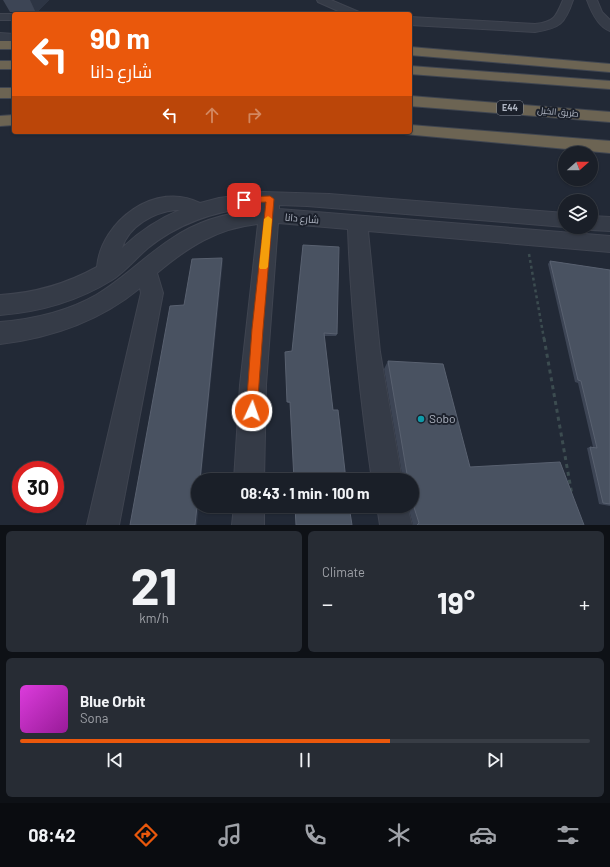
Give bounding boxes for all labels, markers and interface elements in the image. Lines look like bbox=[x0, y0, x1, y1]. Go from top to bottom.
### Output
text: 90 m bbox=[90, 21, 150, 55]
icon: left bbox=[24, 28, 76, 80]
text: شارع دانا bbox=[90, 60, 152, 82]
road number: E44 bbox=[497, 101, 523, 115]
icon: left bbox=[159, 104, 181, 126]
icon: ahead bbox=[201, 104, 223, 126]
icon: right bbox=[243, 104, 265, 126]
street label: طريق الخيل bbox=[537, 104, 580, 120]
north arrow bbox=[558, 146, 598, 186]
map controls bbox=[558, 146, 598, 234]
pin bbox=[227, 183, 261, 217]
icon: arrive bbox=[233, 189, 255, 211]
button: layers bbox=[558, 194, 598, 234]
street label: شارع دانا bbox=[284, 211, 320, 226]
position arrow bbox=[231, 390, 273, 432]
place label: Sobo bbox=[429, 411, 456, 425]
marker: Sobo bbox=[416, 414, 426, 424]
speed limit sign: 30 bbox=[12, 461, 64, 513]
text: 08:43 · 1 min · 100 m bbox=[240, 484, 370, 502]
text: 21 bbox=[130, 553, 178, 615]
text: Climate bbox=[322, 564, 365, 580]
text: 19° bbox=[437, 584, 475, 620]
text: − bbox=[322, 590, 333, 616]
text: + bbox=[579, 590, 590, 616]
text: km/h bbox=[139, 610, 169, 626]
text: Blue Orbit bbox=[80, 692, 145, 710]
text: Sona bbox=[80, 710, 108, 726]
icon: previous bbox=[104, 749, 126, 771]
icon: pause bbox=[294, 749, 316, 771]
icon: next bbox=[484, 749, 506, 771]
icon: directions bbox=[132, 821, 160, 849]
icon: music bbox=[216, 821, 244, 849]
icon: phone bbox=[301, 821, 329, 849]
icon: climate bbox=[385, 821, 413, 849]
icon: car bbox=[469, 821, 497, 849]
icon: filters bbox=[554, 821, 582, 849]
text: 08:42 bbox=[28, 824, 76, 846]

